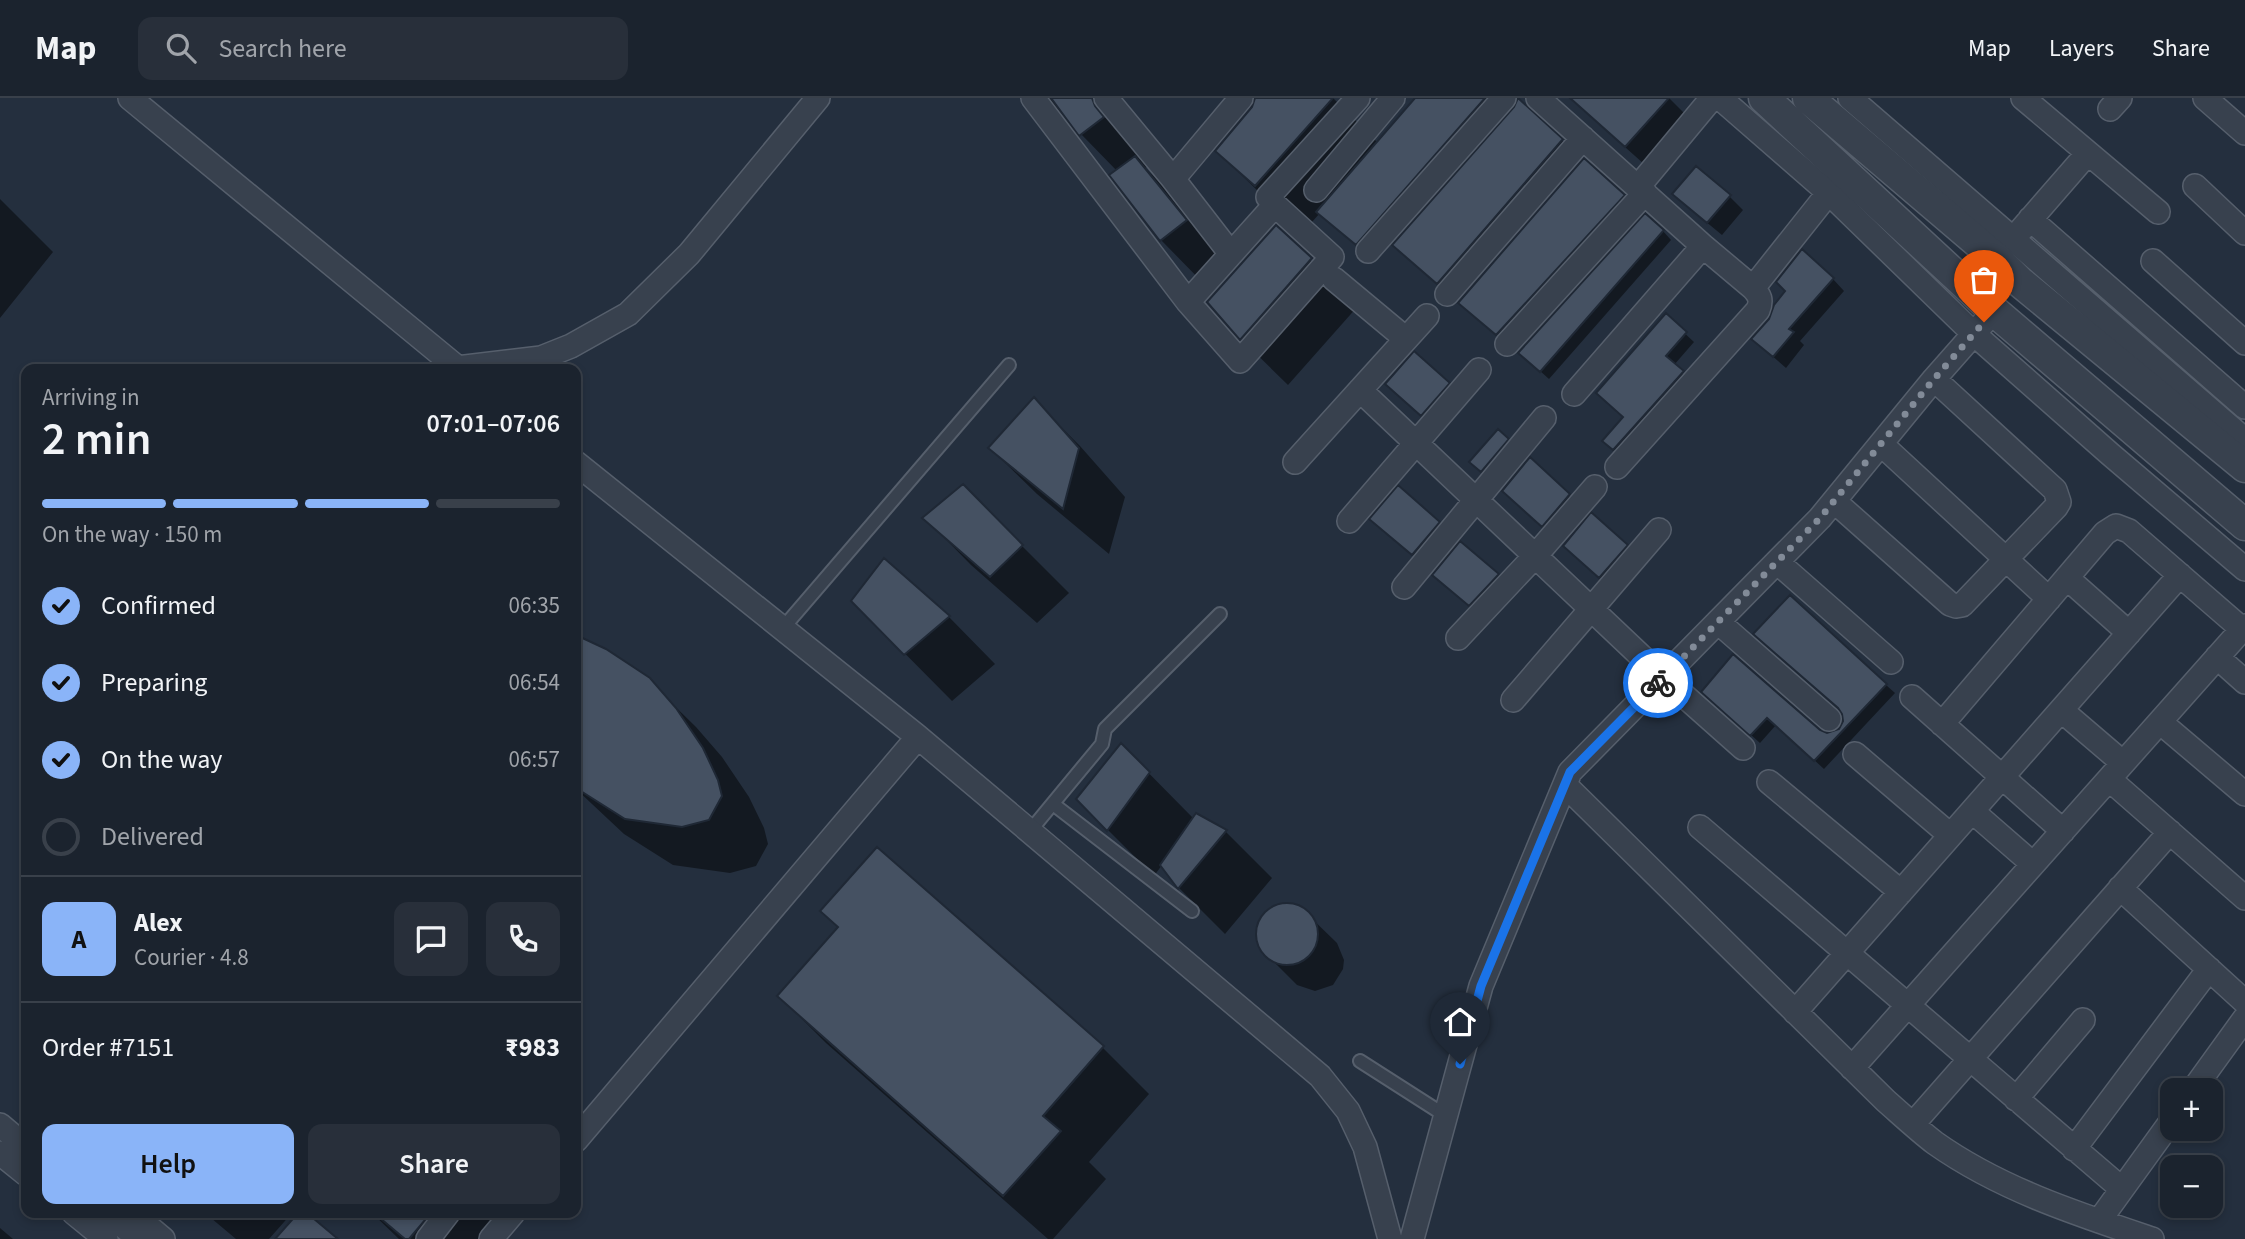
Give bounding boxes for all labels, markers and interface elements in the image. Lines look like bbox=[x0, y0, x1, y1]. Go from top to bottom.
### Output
search box bbox=[138, 17, 628, 80]
text: Map bbox=[35, 25, 96, 72]
icon: search bbox=[162, 29, 200, 67]
text: Search here bbox=[218, 30, 347, 67]
text: Map bbox=[1968, 31, 2011, 66]
text: Layers bbox=[2049, 31, 2114, 66]
text: Share bbox=[2152, 31, 2210, 66]
pin bbox=[1954, 250, 2014, 322]
icon: bag bbox=[1965, 261, 2003, 299]
text: Arriving in bbox=[42, 381, 140, 414]
text: 07:01–07:06 bbox=[427, 405, 560, 442]
text: 2 min bbox=[42, 407, 151, 472]
text: On the way · 150 m bbox=[42, 518, 222, 551]
icon: check bbox=[42, 587, 80, 625]
text: Confirmed bbox=[101, 587, 216, 624]
text: 06:35 bbox=[509, 589, 560, 622]
courier bbox=[1623, 648, 1693, 718]
icon: check bbox=[42, 664, 80, 702]
text: Preparing bbox=[101, 664, 207, 701]
icon: bike bbox=[1639, 664, 1677, 702]
text: 06:54 bbox=[509, 666, 560, 699]
icon: check bbox=[42, 741, 80, 779]
text: On the way bbox=[101, 741, 222, 778]
text: 06:57 bbox=[509, 743, 560, 776]
text: Delivered bbox=[101, 818, 204, 855]
button: chat bbox=[394, 902, 468, 976]
button: phone bbox=[486, 902, 560, 976]
text: Alex bbox=[134, 904, 183, 941]
text: A bbox=[72, 921, 86, 958]
text: Courier · 4.8 bbox=[134, 941, 249, 974]
pin bbox=[1430, 992, 1490, 1064]
icon: home bbox=[1441, 1003, 1479, 1041]
text: Order #7151 bbox=[42, 1029, 174, 1066]
text: ₹983 bbox=[505, 1029, 560, 1066]
map controls bbox=[2160, 1078, 2223, 1218]
button: + bbox=[2160, 1078, 2223, 1141]
button: Help bbox=[42, 1124, 294, 1204]
button: Share bbox=[308, 1124, 560, 1204]
button: − bbox=[2160, 1155, 2223, 1218]

